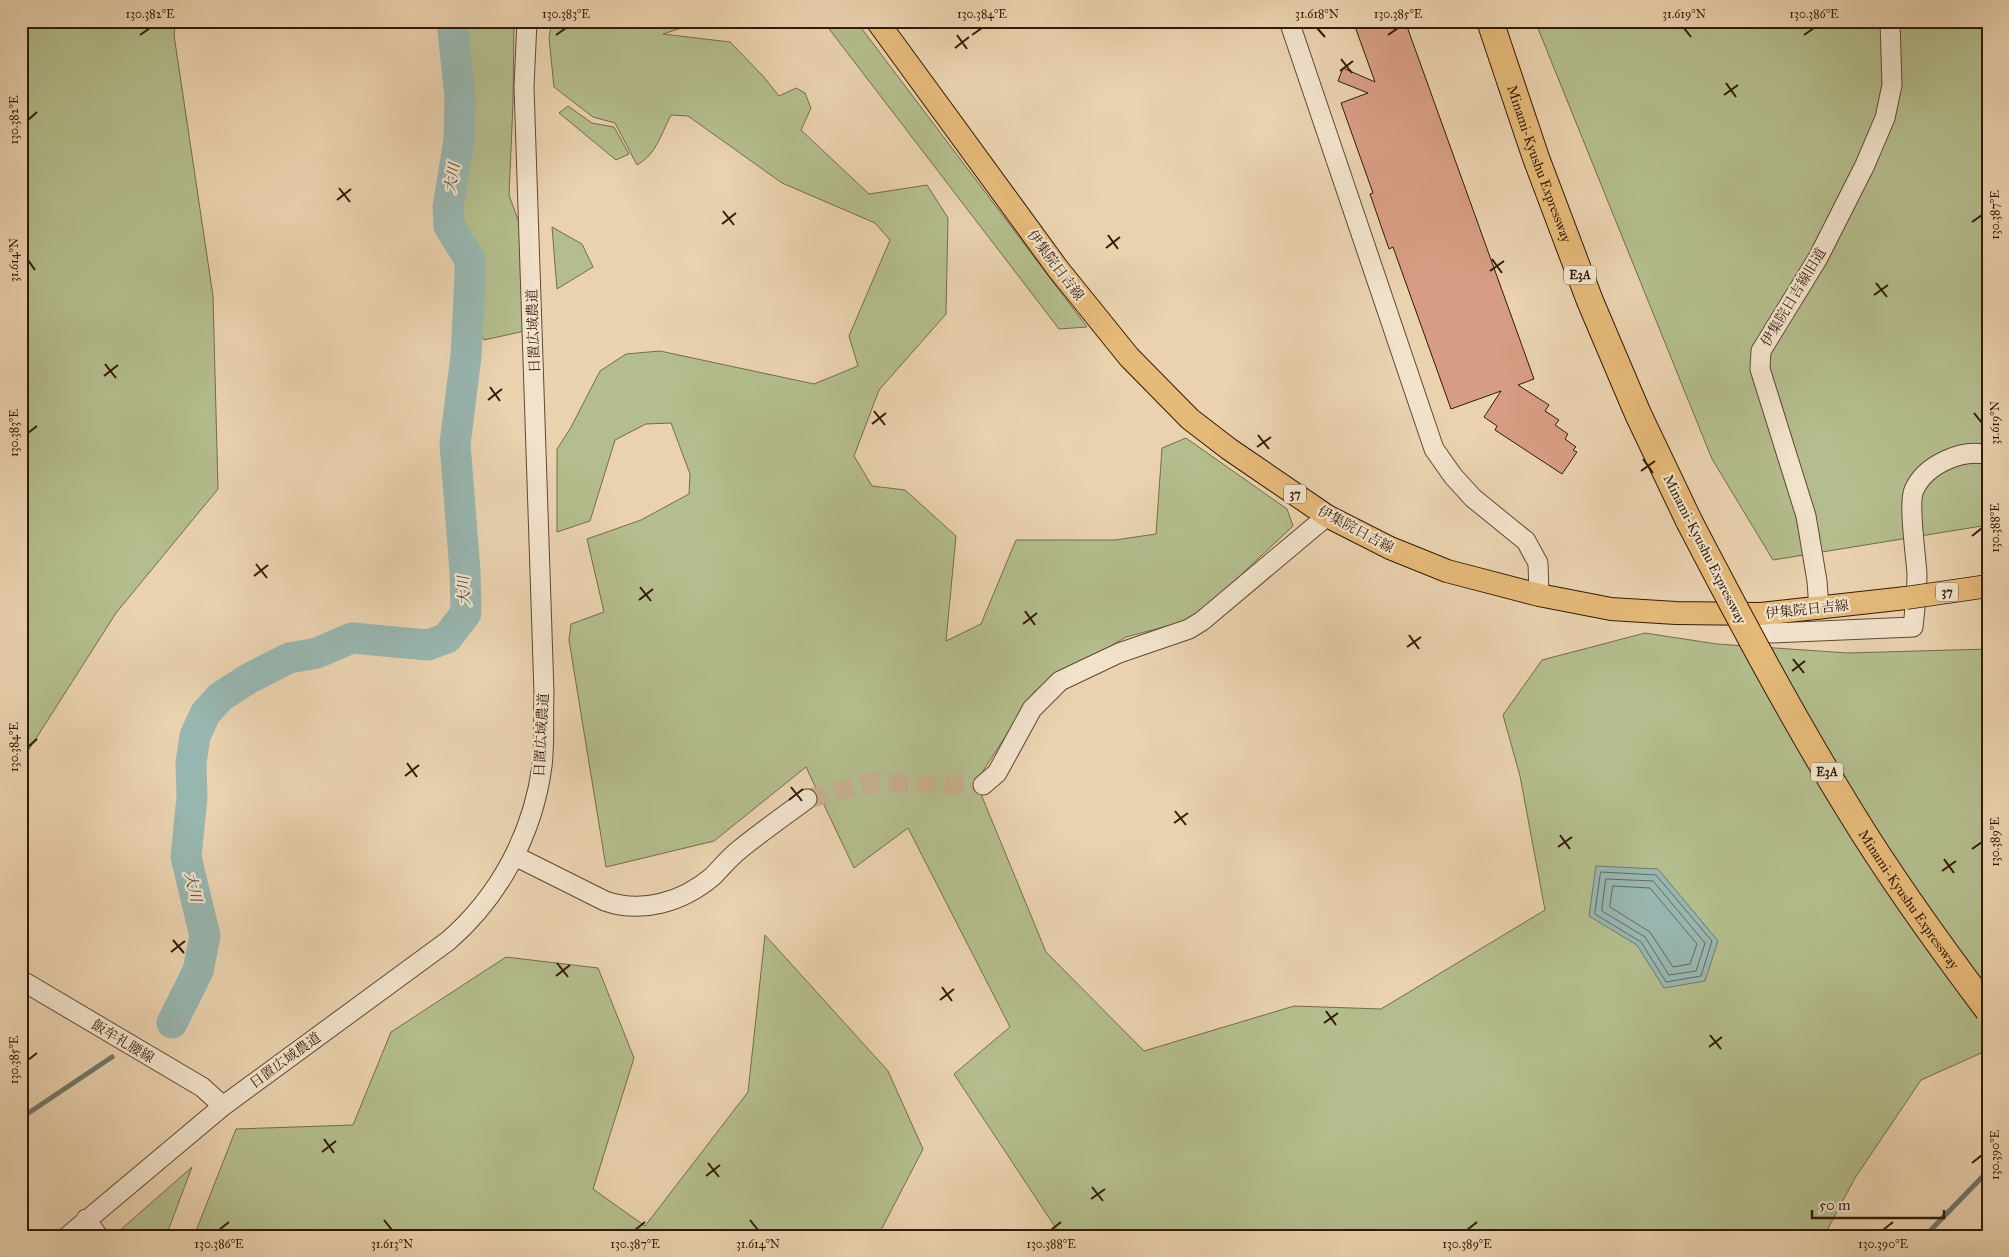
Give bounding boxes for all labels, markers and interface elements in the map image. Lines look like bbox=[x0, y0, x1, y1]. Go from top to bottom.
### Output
text: 130.382°E bbox=[125, 7, 175, 21]
text: 130.383°E bbox=[542, 7, 590, 21]
text: 130.384°E bbox=[957, 7, 1007, 21]
text: 31.618°N bbox=[1295, 7, 1339, 21]
text: 130.385°E bbox=[1374, 7, 1423, 21]
text: 31.619°N bbox=[1662, 7, 1706, 21]
text: 130.386°E bbox=[1789, 7, 1839, 21]
street label: Minami-Kyushu Expressway bbox=[1503, 83, 1575, 245]
text: 130.382°E bbox=[7, 95, 21, 145]
water label: 大川 bbox=[441, 160, 464, 194]
text: 130.387°E bbox=[1988, 190, 2002, 240]
street label: 伊集院日吉線 bbox=[1024, 227, 1088, 304]
text: 31.614°N bbox=[7, 238, 21, 282]
street label: 伊集院日吉線旧道 bbox=[1757, 245, 1830, 350]
road number: E3A bbox=[1564, 266, 1596, 284]
street label: 日置広域農道 bbox=[524, 289, 543, 373]
text: 31.619°N bbox=[1988, 401, 2002, 445]
text: 130.383°E bbox=[7, 409, 21, 457]
street label: Minami-Kyushu Expressway bbox=[1659, 472, 1750, 627]
road number: 37 bbox=[1284, 484, 1306, 504]
street label: 伊集院日吉線 bbox=[1315, 502, 1397, 557]
text: 130.388°E bbox=[1988, 503, 2002, 553]
water label: 大川 bbox=[454, 574, 474, 606]
road number: 37 bbox=[1936, 582, 1958, 602]
street label: 伊集院日吉線 bbox=[1764, 597, 1850, 622]
street label: 日置広域農道 bbox=[531, 693, 552, 777]
text: 130.384°E bbox=[7, 722, 21, 772]
road number: E3A bbox=[1811, 762, 1843, 782]
text: 130.389°E bbox=[1988, 817, 2002, 867]
street label: Minami-Kyushu Expressway bbox=[1855, 827, 1963, 973]
water label: 大川 bbox=[181, 870, 206, 906]
street label: 飯牟礼腰線 bbox=[88, 1016, 157, 1067]
street label: 日置広域農道 bbox=[246, 1029, 324, 1092]
text: 130.385°E bbox=[7, 1035, 21, 1084]
text: 130.390°E bbox=[1988, 1130, 2002, 1180]
scale bar bbox=[1812, 1187, 1944, 1219]
text: 50 m bbox=[1819, 1196, 1851, 1214]
text: 130.386°E bbox=[194, 1237, 244, 1251]
text: 31.613°N bbox=[371, 1237, 413, 1251]
text: 130.387°E bbox=[610, 1237, 660, 1251]
text: 31.614°N bbox=[736, 1237, 780, 1251]
text: 130.388°E bbox=[1026, 1237, 1076, 1251]
text: 130.389°E bbox=[1442, 1237, 1492, 1251]
text: 130.390°E bbox=[1858, 1237, 1908, 1251]

